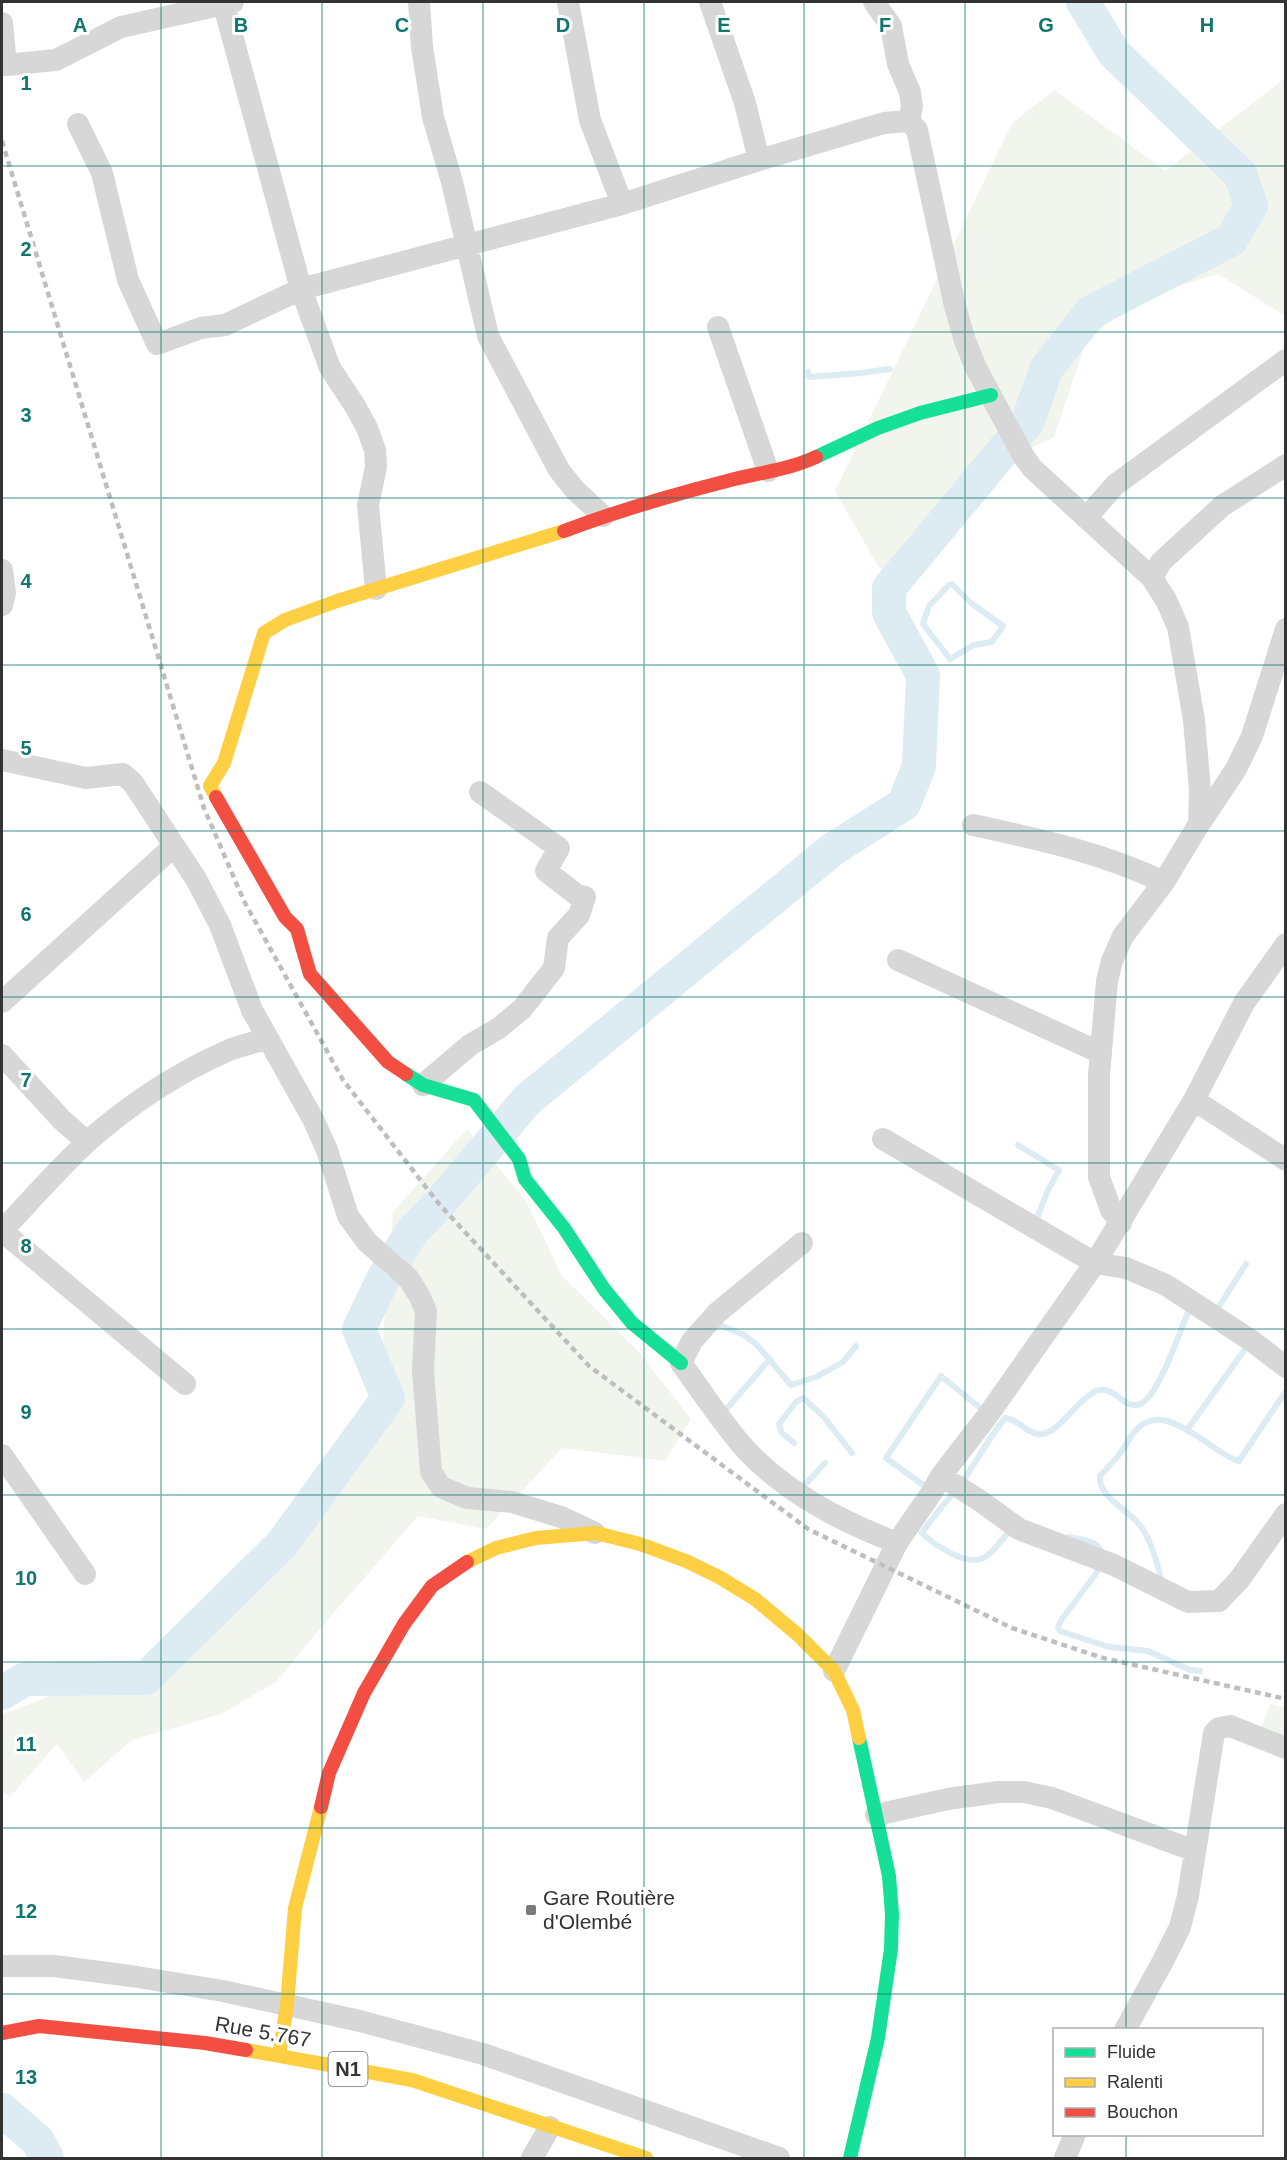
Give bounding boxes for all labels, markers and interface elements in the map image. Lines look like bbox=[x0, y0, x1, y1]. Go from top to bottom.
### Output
text: A bbox=[73, 14, 87, 36]
text: B bbox=[234, 14, 248, 36]
text: C bbox=[395, 14, 409, 36]
text: D bbox=[556, 14, 570, 36]
text: E bbox=[717, 14, 731, 36]
text: F bbox=[879, 14, 891, 36]
text: G bbox=[1038, 14, 1054, 36]
text: H bbox=[1200, 14, 1214, 36]
text: 1 bbox=[20, 72, 32, 94]
text: 2 bbox=[20, 238, 32, 260]
text: 3 bbox=[20, 404, 32, 426]
text: 4 bbox=[20, 570, 32, 592]
text: 5 bbox=[20, 737, 32, 759]
text: 6 bbox=[20, 903, 32, 925]
text: 7 bbox=[20, 1069, 32, 1091]
text: 8 bbox=[20, 1235, 32, 1257]
text: 9 bbox=[20, 1401, 32, 1423]
text: 10 bbox=[15, 1567, 37, 1589]
text: 11 bbox=[15, 1733, 37, 1755]
place label: Gare Routière d'Olembé bbox=[543, 1886, 675, 1933]
text: 12 bbox=[15, 1900, 37, 1922]
marker: Gare Routière d'Olembé bbox=[524, 1903, 538, 1917]
street label: Rue 5.767 bbox=[213, 2012, 313, 2051]
legend bbox=[1053, 2028, 1263, 2136]
text: Fluide bbox=[1107, 2042, 1156, 2062]
road number: N1 bbox=[328, 2052, 368, 2086]
text: 13 bbox=[15, 2066, 37, 2088]
text: Ralenti bbox=[1107, 2072, 1163, 2092]
text: Bouchon bbox=[1107, 2102, 1178, 2122]

